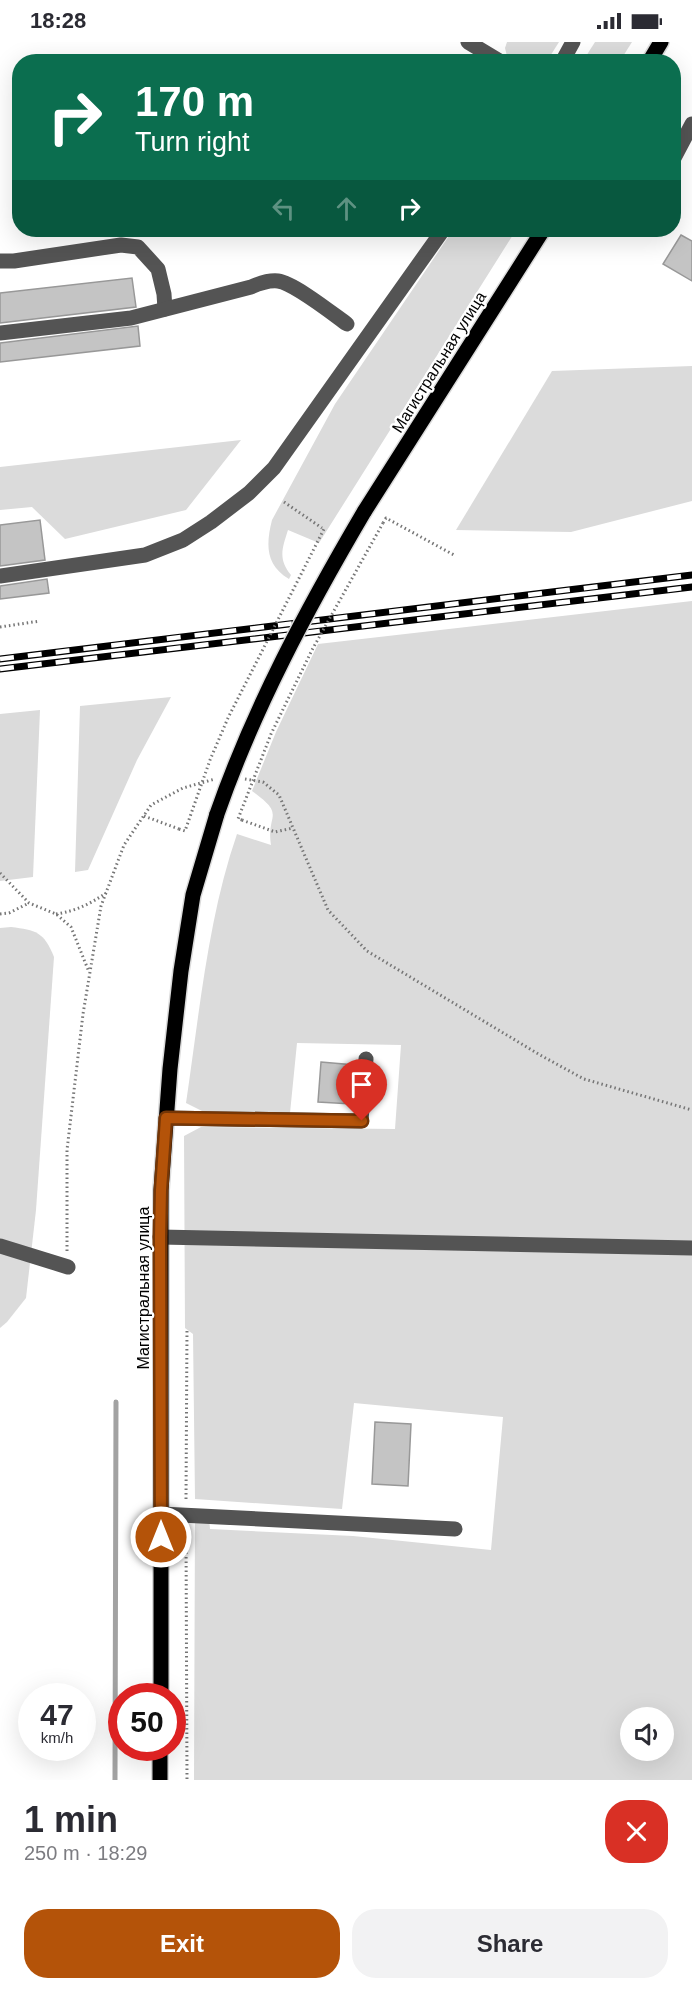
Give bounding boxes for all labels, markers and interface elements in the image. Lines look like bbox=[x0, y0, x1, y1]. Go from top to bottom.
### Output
text: 18:28 bbox=[30, 8, 86, 33]
icon: right bbox=[36, 78, 114, 156]
text: 170 m bbox=[135, 78, 254, 125]
text: Turn right bbox=[135, 127, 250, 157]
icon: left bbox=[267, 192, 300, 225]
icon: ahead bbox=[330, 192, 363, 225]
icon: right bbox=[393, 192, 426, 225]
street label: Магистральная улица bbox=[389, 288, 489, 436]
pin bbox=[336, 1059, 387, 1121]
icon: arrive bbox=[345, 1068, 378, 1101]
street label: Магистральная улица bbox=[135, 1207, 152, 1369]
position arrow bbox=[129, 1505, 193, 1569]
speed limit sign: 50 bbox=[108, 1683, 186, 1761]
text: 47 bbox=[40, 1698, 74, 1731]
map controls bbox=[620, 1707, 674, 1761]
button: sound bbox=[620, 1707, 674, 1761]
text: km/h bbox=[41, 1729, 73, 1746]
text: 1 min bbox=[24, 1799, 118, 1840]
button: close bbox=[605, 1800, 668, 1863]
text: 250 m · 18:29 bbox=[24, 1842, 147, 1864]
button: Exit bbox=[24, 1909, 340, 1978]
button: Share bbox=[352, 1909, 668, 1978]

